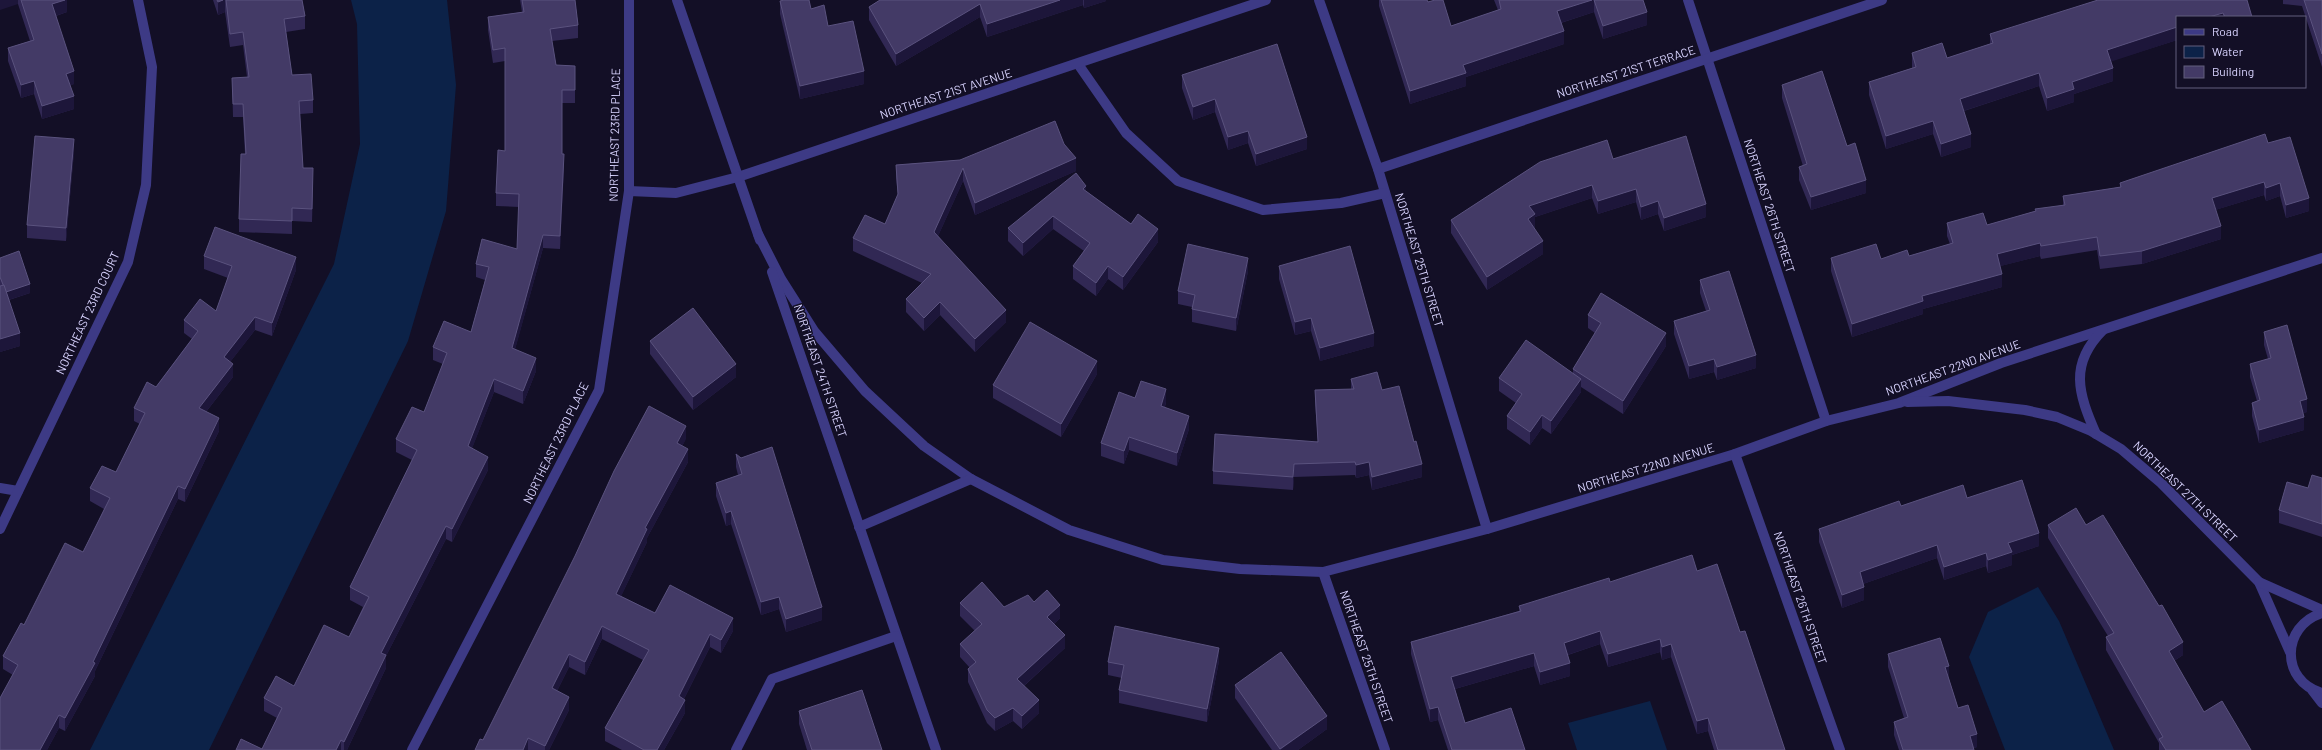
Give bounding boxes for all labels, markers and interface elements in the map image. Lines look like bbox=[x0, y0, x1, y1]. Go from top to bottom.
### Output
legend bbox=[2176, 16, 2306, 88]
text: Road bbox=[2212, 24, 2239, 38]
street label: NORTHEAST 21ST TERRACE bbox=[1555, 42, 1697, 100]
text: Water bbox=[2212, 44, 2244, 58]
text: Building bbox=[2212, 64, 2254, 78]
street label: NORTHEAST 21ST AVENUE bbox=[878, 65, 1014, 121]
street label: NORTHEAST 23RD PLACE bbox=[606, 68, 622, 202]
street label: NORTHEAST 26TH STREET bbox=[1742, 137, 1798, 274]
street label: NORTHEAST 25TH STREET bbox=[1393, 191, 1447, 329]
street label: NORTHEAST 23RD COURT bbox=[52, 249, 122, 376]
street label: NORTHEAST 24TH STREET bbox=[792, 302, 850, 439]
street label: NORTHEAST 22ND AVENUE bbox=[1883, 336, 2022, 398]
street label: NORTHEAST 23RD PLACE bbox=[520, 379, 591, 506]
street label: NORTHEAST 27TH STREET bbox=[2131, 438, 2241, 545]
street label: NORTHEAST 22ND AVENUE bbox=[1576, 440, 1716, 495]
street label: NORTHEAST 26TH STREET bbox=[1772, 529, 1830, 666]
street label: NORTHEAST 25TH STREET bbox=[1338, 588, 1396, 725]

